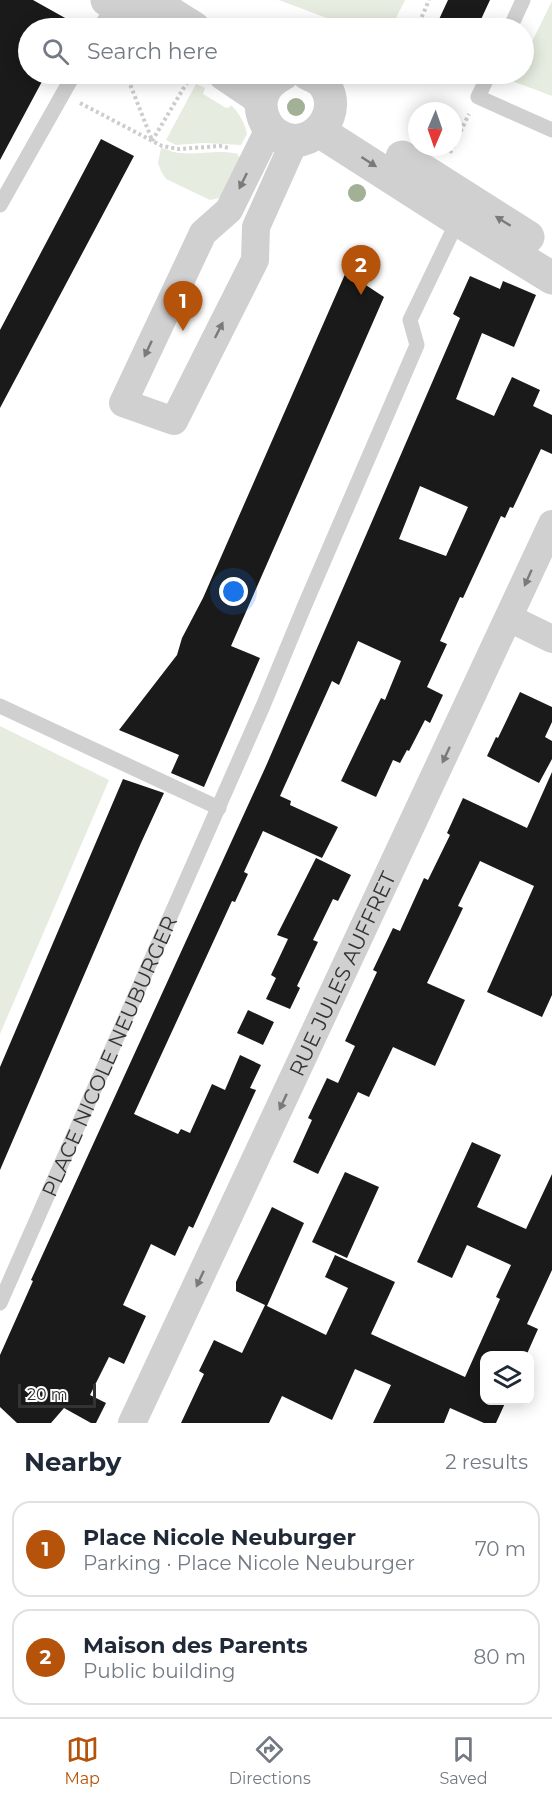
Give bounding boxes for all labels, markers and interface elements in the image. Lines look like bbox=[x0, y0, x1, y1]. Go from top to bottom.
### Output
search box bbox=[18, 18, 534, 84]
icon: search bbox=[39, 35, 72, 68]
text: Search here bbox=[87, 38, 218, 65]
north arrow bbox=[408, 102, 462, 156]
one-way arrow bbox=[361, 156, 377, 167]
one-way arrow bbox=[239, 172, 249, 190]
one-way arrow bbox=[495, 216, 511, 227]
pin: 2 bbox=[342, 246, 380, 295]
pin: 1 bbox=[164, 282, 202, 331]
one-way arrow bbox=[215, 322, 224, 339]
one-way arrow bbox=[144, 340, 153, 357]
one-way arrow bbox=[523, 569, 533, 587]
your location bbox=[219, 577, 248, 606]
one-way arrow bbox=[441, 746, 450, 763]
street label: RUE JULES AUFFRET bbox=[283, 867, 400, 1080]
street label: PLACE NICOLE NEUBURGER bbox=[36, 911, 182, 1200]
one-way arrow bbox=[278, 1094, 287, 1111]
one-way arrow bbox=[195, 1270, 204, 1287]
map controls bbox=[480, 1351, 534, 1405]
button: layers bbox=[480, 1351, 534, 1405]
scale bar bbox=[18, 1381, 96, 1408]
text: 20 m bbox=[27, 1385, 68, 1404]
text: Nearby bbox=[24, 1446, 121, 1478]
text: 2 results bbox=[445, 1450, 528, 1474]
text: Place Nicole Neuburger bbox=[83, 1524, 356, 1551]
text: 1 bbox=[42, 1537, 49, 1561]
text: 70 m bbox=[475, 1537, 526, 1561]
text: Parking · Place Nicole Neuburger bbox=[83, 1551, 415, 1575]
text: Maison des Parents bbox=[83, 1632, 308, 1659]
text: 2 bbox=[40, 1645, 51, 1669]
text: 80 m bbox=[474, 1645, 526, 1669]
text: Public building bbox=[83, 1659, 236, 1683]
tab: Map bbox=[64, 1733, 100, 1788]
tab: Directions bbox=[229, 1733, 311, 1788]
tab: Saved bbox=[440, 1733, 488, 1788]

